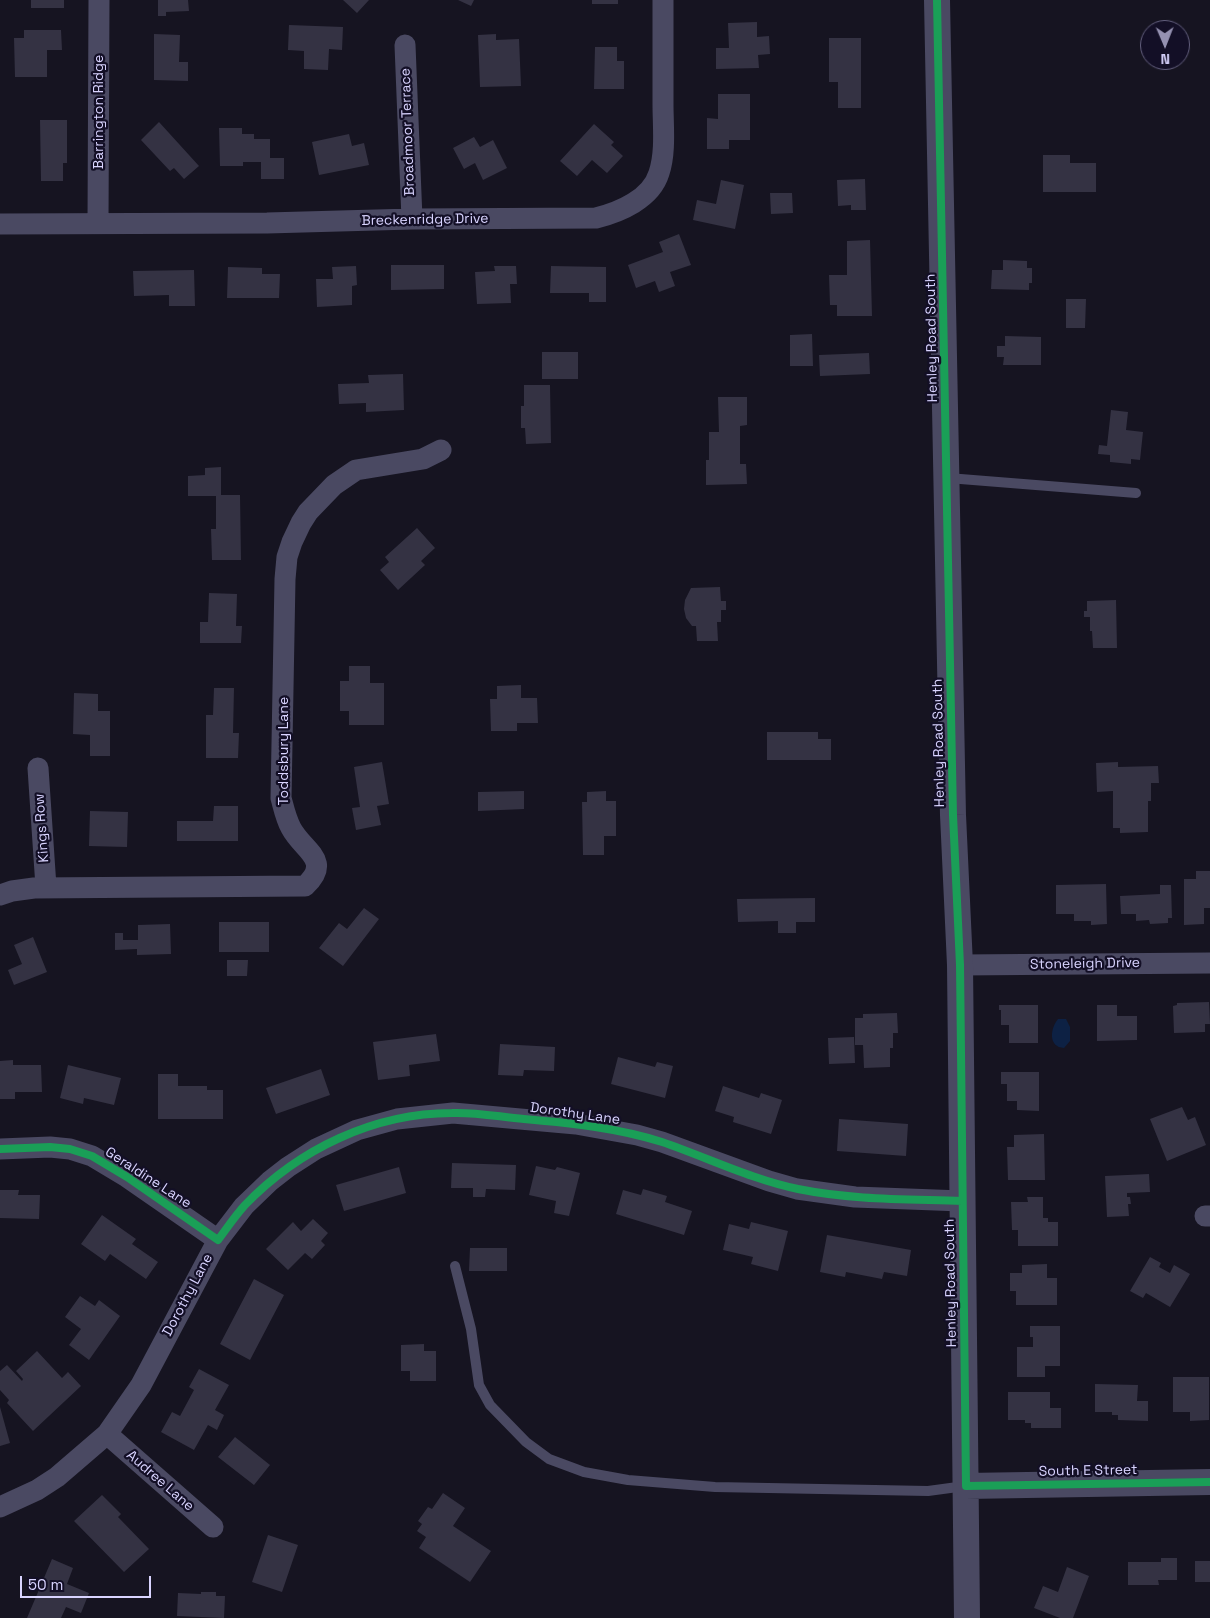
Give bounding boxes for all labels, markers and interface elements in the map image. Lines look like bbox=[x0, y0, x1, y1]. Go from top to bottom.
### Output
north arrow bbox=[1140, 20, 1190, 70]
text: N bbox=[1160, 50, 1170, 68]
street label: Barrington Ridge bbox=[91, 55, 107, 169]
street label: Broadmoor Terrace bbox=[397, 68, 419, 196]
street label: Breckenridge Drive bbox=[361, 210, 489, 230]
street label: Henley Road South bbox=[922, 274, 942, 402]
street label: Henley Road South bbox=[929, 679, 949, 807]
street label: Toddsbury Lane bbox=[276, 697, 292, 805]
street label: Kings Row bbox=[31, 793, 53, 863]
street label: Stoneleigh Drive bbox=[1030, 955, 1140, 973]
street label: Dorothy Lane bbox=[529, 1099, 621, 1129]
street label: Geraldine Lane bbox=[102, 1144, 194, 1212]
street label: Henley Road South bbox=[941, 1219, 961, 1347]
street label: Dorothy Lane bbox=[159, 1251, 217, 1339]
street label: Audree Lane bbox=[123, 1447, 197, 1515]
street label: South E Street bbox=[1039, 1462, 1137, 1480]
scale bar bbox=[22, 1566, 154, 1598]
text: 50 m bbox=[28, 1575, 63, 1594]

